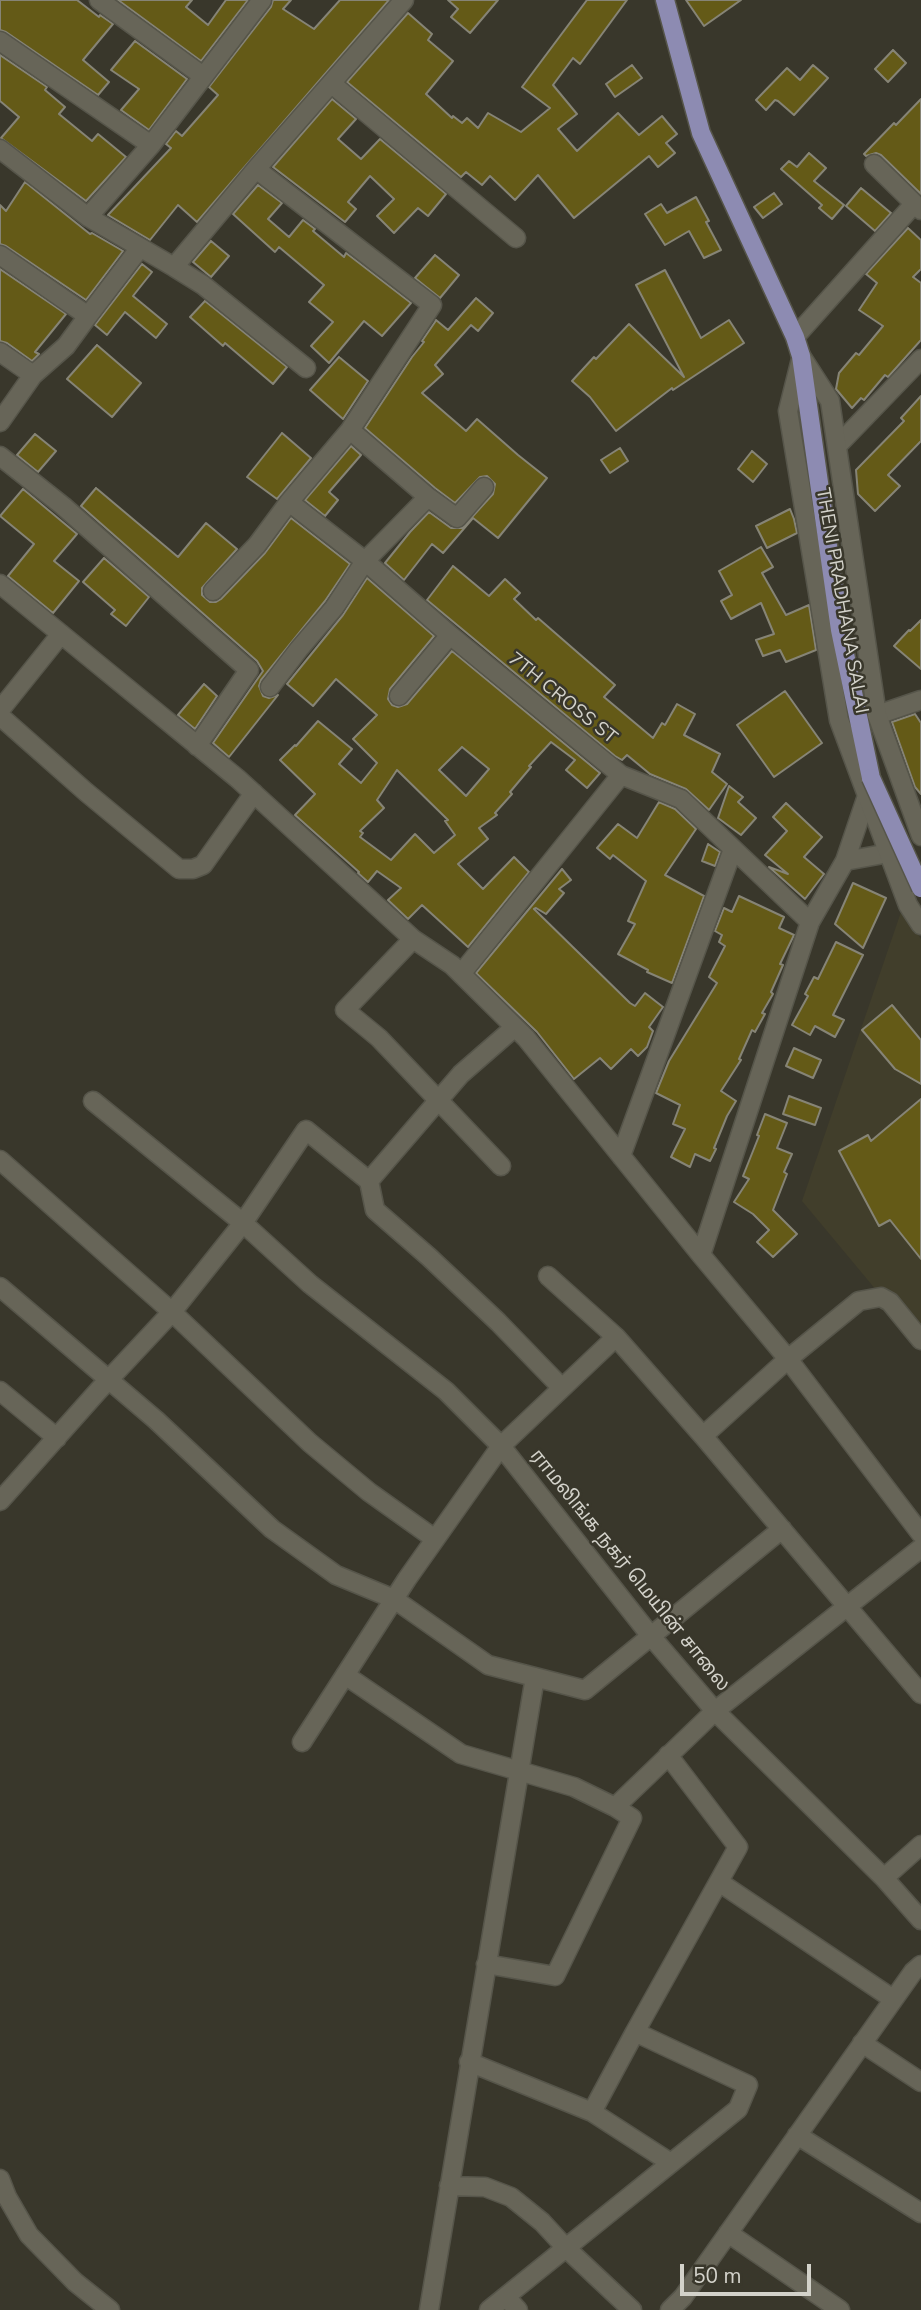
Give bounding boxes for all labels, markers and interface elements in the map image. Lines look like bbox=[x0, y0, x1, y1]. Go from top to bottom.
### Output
street label: THENI PRADHANA SALAI bbox=[810, 487, 872, 715]
street label: 7TH CROSS ST bbox=[503, 648, 621, 750]
street label: ராமலிங்க நகர் மெயின் சாலை bbox=[524, 1446, 734, 1696]
scale bar bbox=[683, 2250, 814, 2294]
text: 50 m bbox=[693, 2262, 742, 2290]

